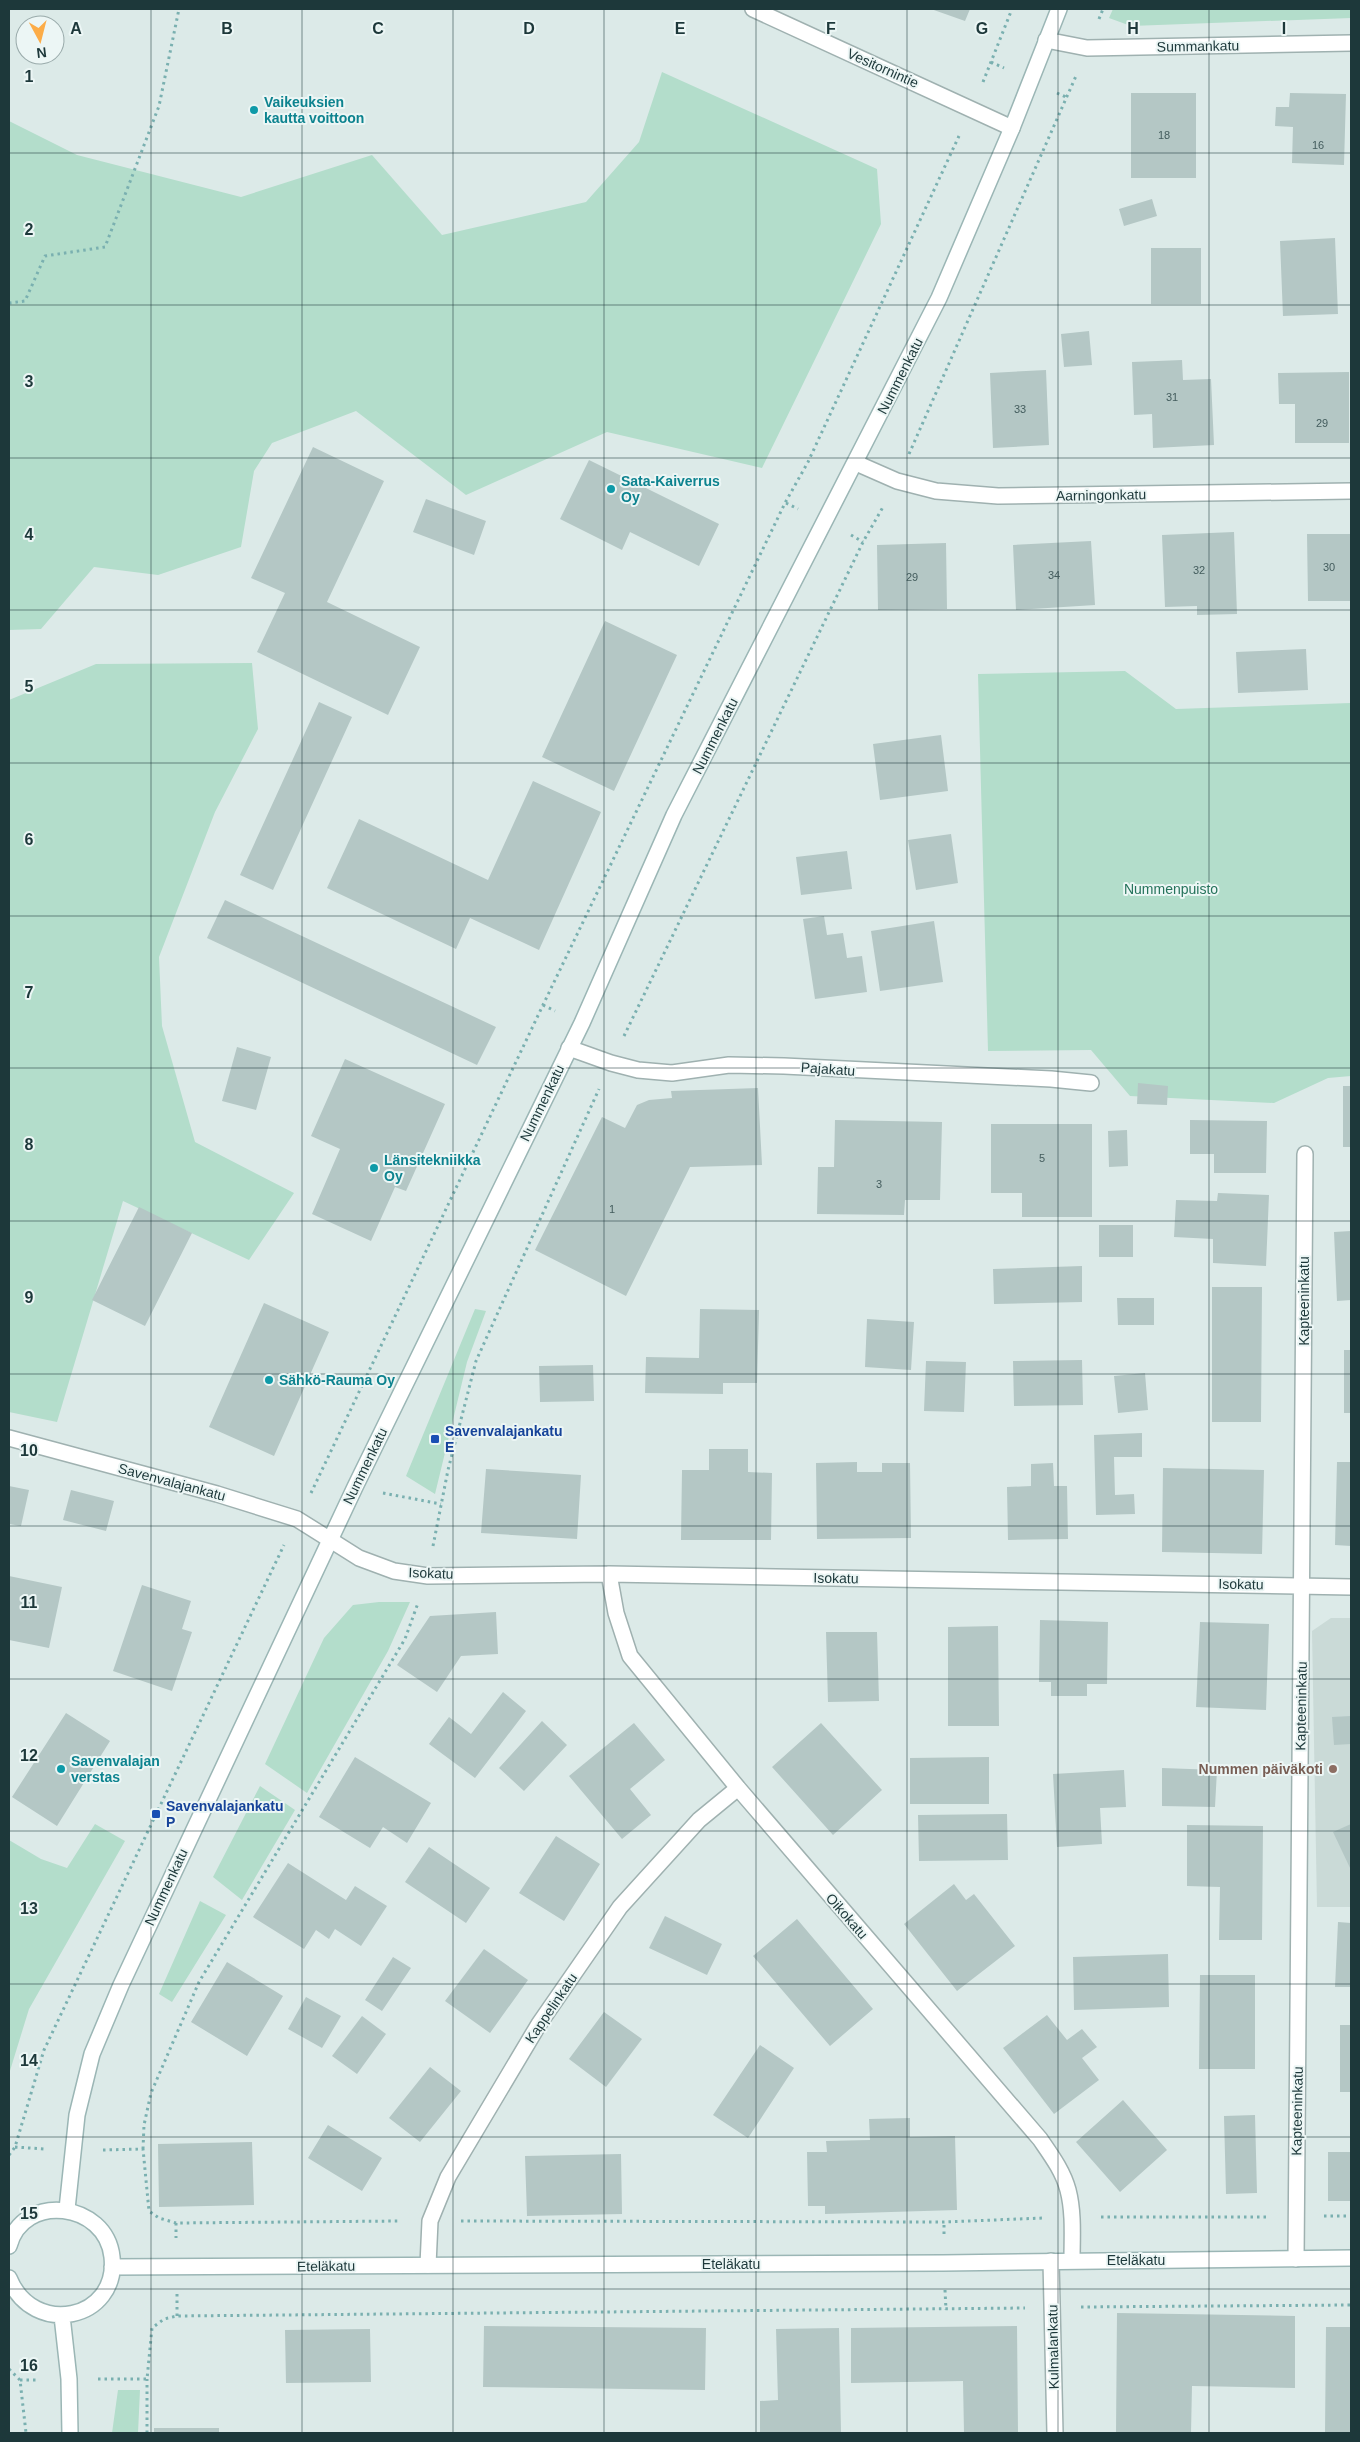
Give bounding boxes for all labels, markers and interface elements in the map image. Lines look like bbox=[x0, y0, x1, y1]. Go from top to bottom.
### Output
north arrow bbox=[15, 15, 65, 65]
text: A bbox=[70, 20, 82, 37]
text: B bbox=[221, 20, 233, 37]
text: C bbox=[372, 20, 384, 37]
text: D bbox=[523, 20, 535, 37]
text: E bbox=[675, 20, 686, 37]
text: F bbox=[826, 20, 836, 37]
text: G bbox=[976, 20, 988, 37]
text: H bbox=[1127, 20, 1139, 37]
text: I bbox=[1282, 20, 1286, 37]
street label: Summankatu bbox=[1157, 37, 1239, 55]
text: N bbox=[36, 44, 48, 61]
street label: Vesitornintie bbox=[845, 45, 921, 91]
text: 1 bbox=[25, 68, 34, 85]
place label: Vaikeuksien kautta voittoon bbox=[264, 94, 364, 126]
marker: Vaikeuksien kautta voittoon bbox=[248, 104, 260, 116]
house number: 18 bbox=[1158, 129, 1170, 141]
house number: 16 bbox=[1312, 139, 1324, 151]
text: 2 bbox=[25, 221, 34, 238]
street label: Nummenkatu bbox=[874, 335, 926, 417]
text: 3 bbox=[25, 373, 34, 390]
house number: 31 bbox=[1166, 391, 1178, 403]
house number: 33 bbox=[1014, 403, 1026, 415]
house number: 29 bbox=[1316, 417, 1328, 429]
place label: Sata-Kaiverrus Oy bbox=[621, 473, 720, 505]
marker: Sata-Kaiverrus Oy bbox=[605, 483, 617, 495]
street label: Aarningonkatu bbox=[1056, 486, 1146, 504]
text: 4 bbox=[25, 526, 34, 543]
house number: 30 bbox=[1323, 561, 1335, 573]
house number: 32 bbox=[1193, 564, 1205, 576]
house number: 34 bbox=[1048, 569, 1060, 581]
house number: 29 bbox=[906, 571, 918, 583]
text: 5 bbox=[25, 678, 34, 695]
street label: Nummenkatu bbox=[689, 695, 741, 777]
text: 6 bbox=[25, 831, 34, 848]
park label: Nummenpuisto bbox=[1124, 881, 1218, 897]
text: 7 bbox=[25, 984, 34, 1001]
street label: Pajakatu bbox=[800, 1059, 856, 1079]
street label: Nummenkatu bbox=[517, 1062, 567, 1144]
text: 8 bbox=[25, 1136, 34, 1153]
place label: Länsitekniikka Oy bbox=[384, 1152, 481, 1184]
house number: 5 bbox=[1039, 1152, 1045, 1164]
marker: Länsitekniikka Oy bbox=[368, 1162, 380, 1174]
house number: 3 bbox=[876, 1178, 882, 1190]
house number: 1 bbox=[609, 1203, 615, 1215]
street label: Kapteeninkatu bbox=[1296, 1256, 1312, 1346]
text: 9 bbox=[25, 1289, 34, 1306]
place label: Sähkö-Rauma Oy bbox=[279, 1372, 395, 1388]
marker: Sähkö-Rauma Oy bbox=[263, 1374, 275, 1386]
place label: Savenvalajankatu E bbox=[445, 1423, 563, 1455]
street label: Nummenkatu bbox=[340, 1425, 390, 1507]
marker: Savenvalajankatu E bbox=[429, 1433, 441, 1445]
text: 10 bbox=[20, 1442, 38, 1459]
street label: Savenvalajankatu bbox=[117, 1460, 227, 1504]
street label: Isokatu bbox=[408, 1564, 454, 1582]
street label: Isokatu bbox=[813, 1570, 859, 1586]
street label: Isokatu bbox=[1218, 1576, 1264, 1592]
text: 11 bbox=[21, 1594, 38, 1611]
street label: Kapteeninkatu bbox=[1292, 1661, 1310, 1751]
text: 12 bbox=[20, 1747, 38, 1764]
place label: Savenvalajan verstas bbox=[71, 1753, 160, 1785]
place label: Nummen päiväkoti bbox=[1199, 1761, 1323, 1777]
marker: Savenvalajan verstas bbox=[55, 1763, 67, 1775]
marker: Nummen päiväkoti bbox=[1327, 1763, 1339, 1775]
place label: Savenvalajankatu P bbox=[166, 1798, 284, 1830]
marker: Savenvalajankatu P bbox=[150, 1808, 162, 1820]
street label: Nummenkatu bbox=[141, 1846, 191, 1928]
street label: Oikokatu bbox=[823, 1890, 871, 1942]
text: 13 bbox=[20, 1900, 38, 1917]
street label: Kappelinkatu bbox=[522, 1970, 580, 2046]
text: 14 bbox=[20, 2052, 38, 2069]
street label: Kapteeninkatu bbox=[1288, 2066, 1306, 2156]
text: 15 bbox=[20, 2205, 38, 2222]
street label: Eteläkatu bbox=[1107, 2252, 1165, 2268]
street label: Eteläkatu bbox=[702, 2256, 760, 2272]
street label: Eteläkatu bbox=[297, 2257, 355, 2275]
street label: Kulmalankatu bbox=[1044, 2304, 1062, 2390]
text: 16 bbox=[20, 2357, 38, 2374]

